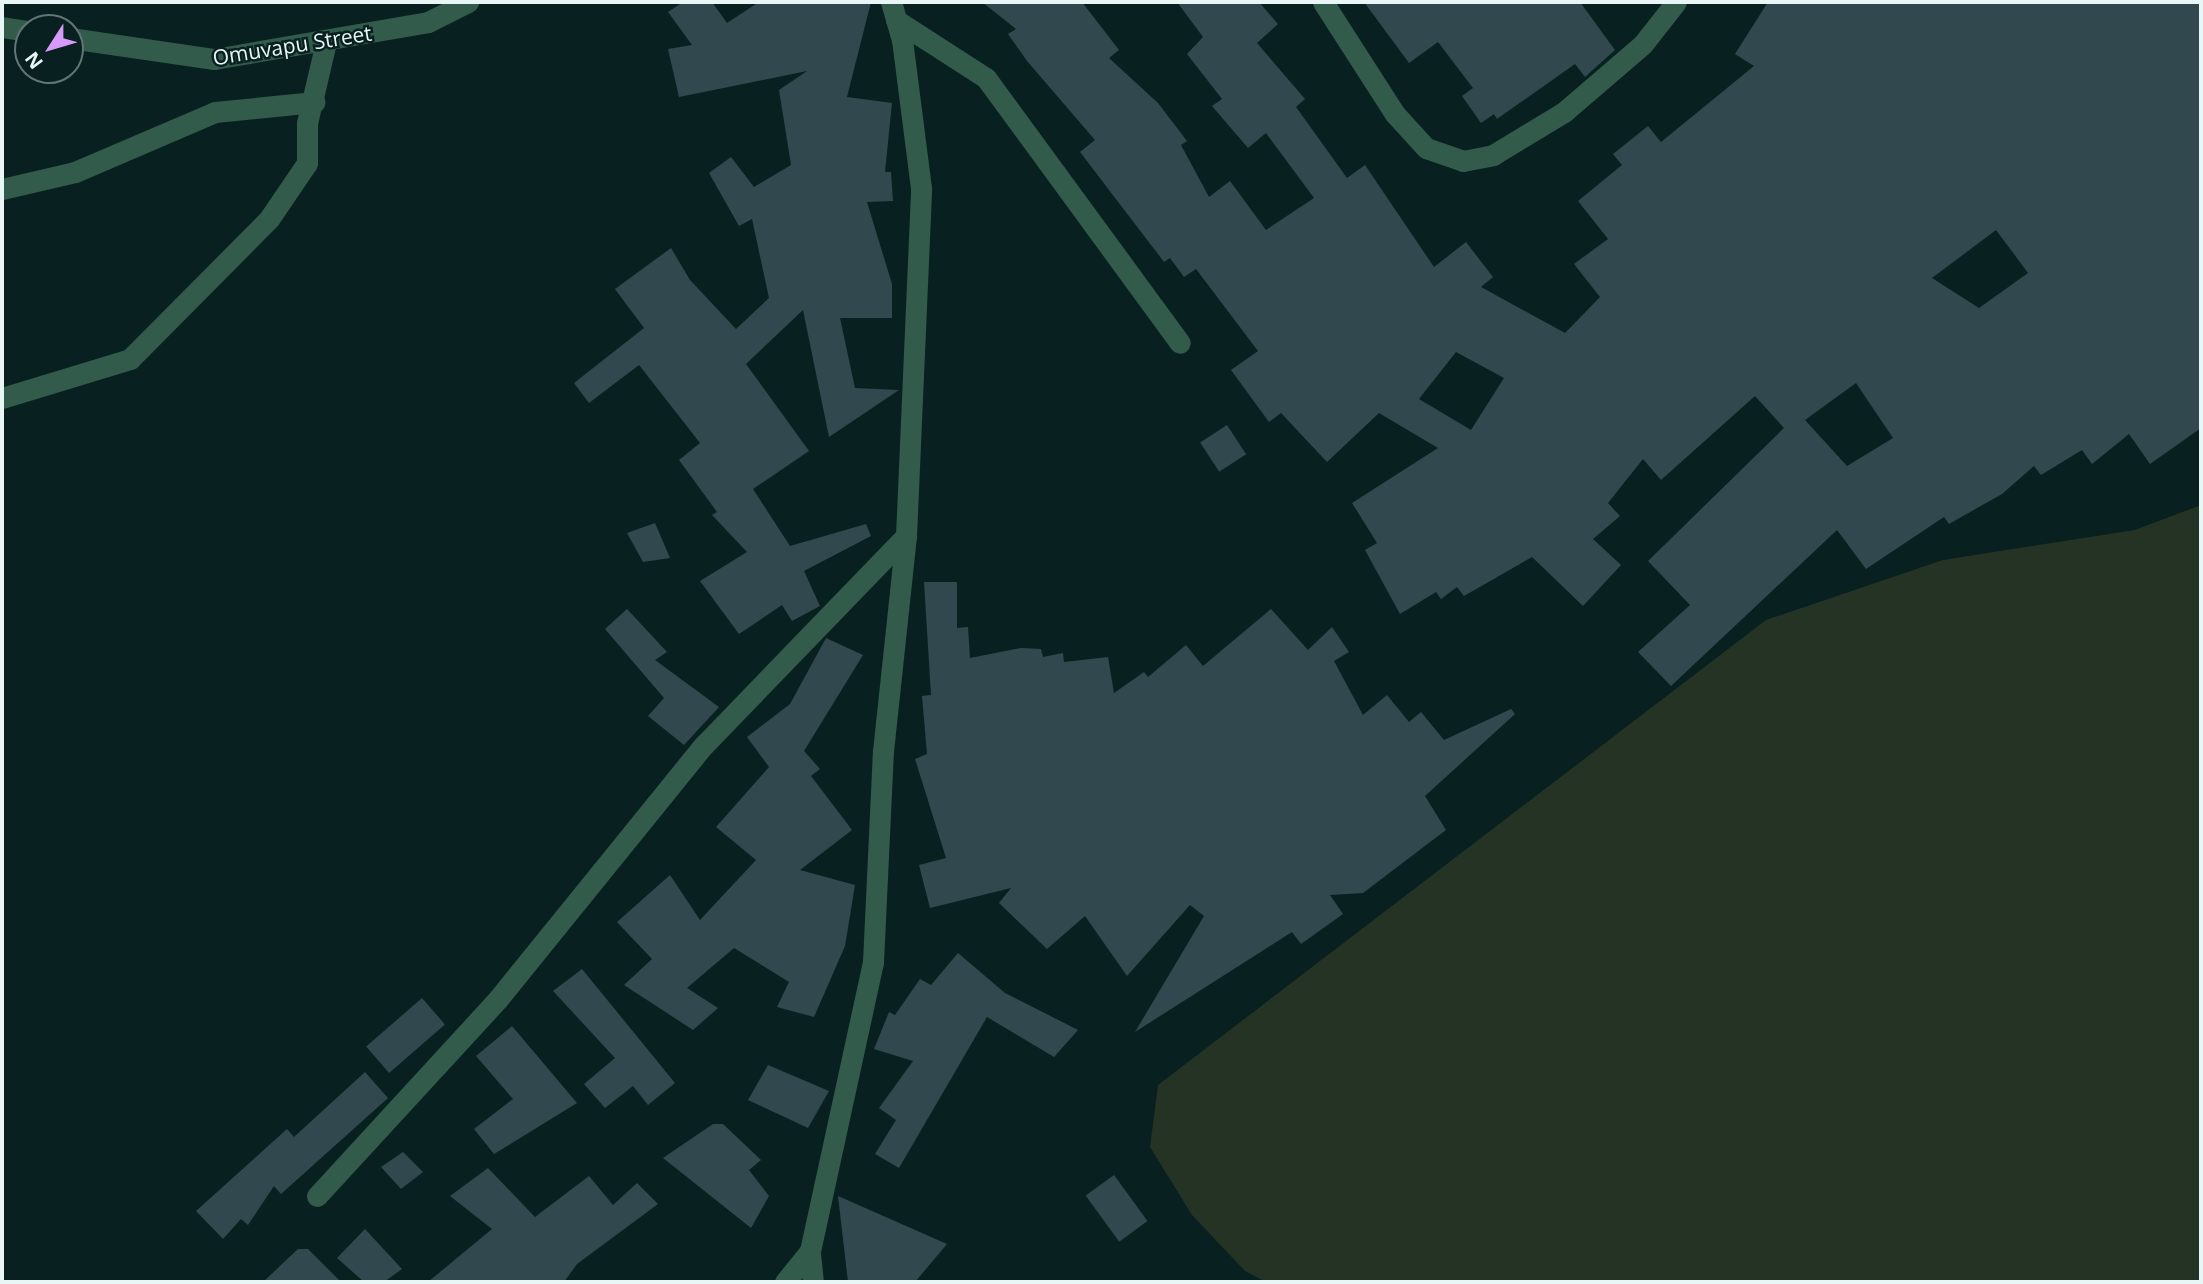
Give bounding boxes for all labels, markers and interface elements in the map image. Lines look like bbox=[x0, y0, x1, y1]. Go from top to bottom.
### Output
north arrow bbox=[14, 14, 84, 84]
street label: Omuvapu Street bbox=[211, 20, 373, 70]
text: N bbox=[19, 46, 49, 74]

